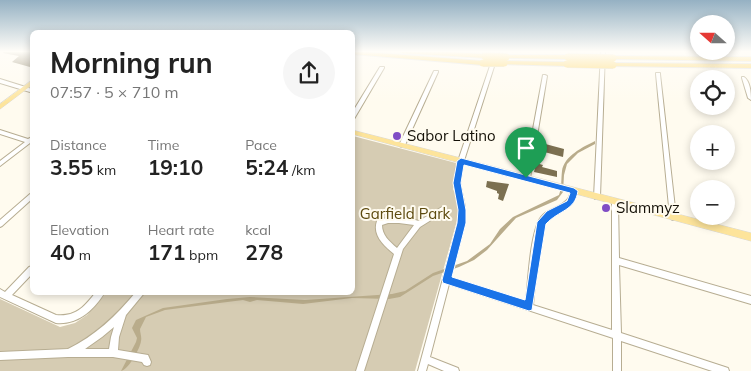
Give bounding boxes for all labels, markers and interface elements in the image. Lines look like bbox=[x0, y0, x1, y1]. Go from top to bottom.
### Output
north arrow bbox=[690, 15, 735, 60]
map controls bbox=[690, 15, 735, 225]
text: Morning run bbox=[50, 45, 213, 80]
button: share bbox=[283, 47, 335, 99]
button: locate bbox=[690, 70, 735, 115]
text: 07:57 · 5 × 710 m bbox=[50, 82, 179, 102]
button: + bbox=[690, 125, 735, 170]
place label: Sabor Latino bbox=[407, 126, 496, 145]
pin bbox=[505, 127, 547, 178]
marker: Sabor Latino bbox=[391, 130, 403, 142]
icon: arrive bbox=[512, 134, 540, 162]
text: Distance bbox=[50, 136, 107, 154]
text: Time bbox=[148, 136, 179, 154]
text: Pace bbox=[245, 136, 277, 154]
text: 3.55 bbox=[50, 154, 93, 180]
text: 19:10 bbox=[148, 154, 203, 180]
text: 5:24 bbox=[245, 154, 288, 180]
text: km bbox=[93, 161, 116, 179]
text: /km bbox=[288, 161, 315, 179]
button: − bbox=[690, 180, 735, 225]
place label: Slammyz bbox=[616, 198, 680, 217]
marker: Slammyz bbox=[600, 202, 612, 214]
park label: Garfield Park bbox=[360, 204, 451, 223]
text: Elevation bbox=[50, 221, 109, 239]
text: Heart rate bbox=[148, 221, 214, 239]
text: kcal bbox=[245, 221, 271, 239]
text: 40 bbox=[50, 239, 75, 265]
text: 171 bbox=[148, 239, 185, 265]
text: 278 bbox=[245, 239, 283, 265]
text: m bbox=[75, 246, 91, 264]
text: bpm bbox=[185, 246, 218, 264]

